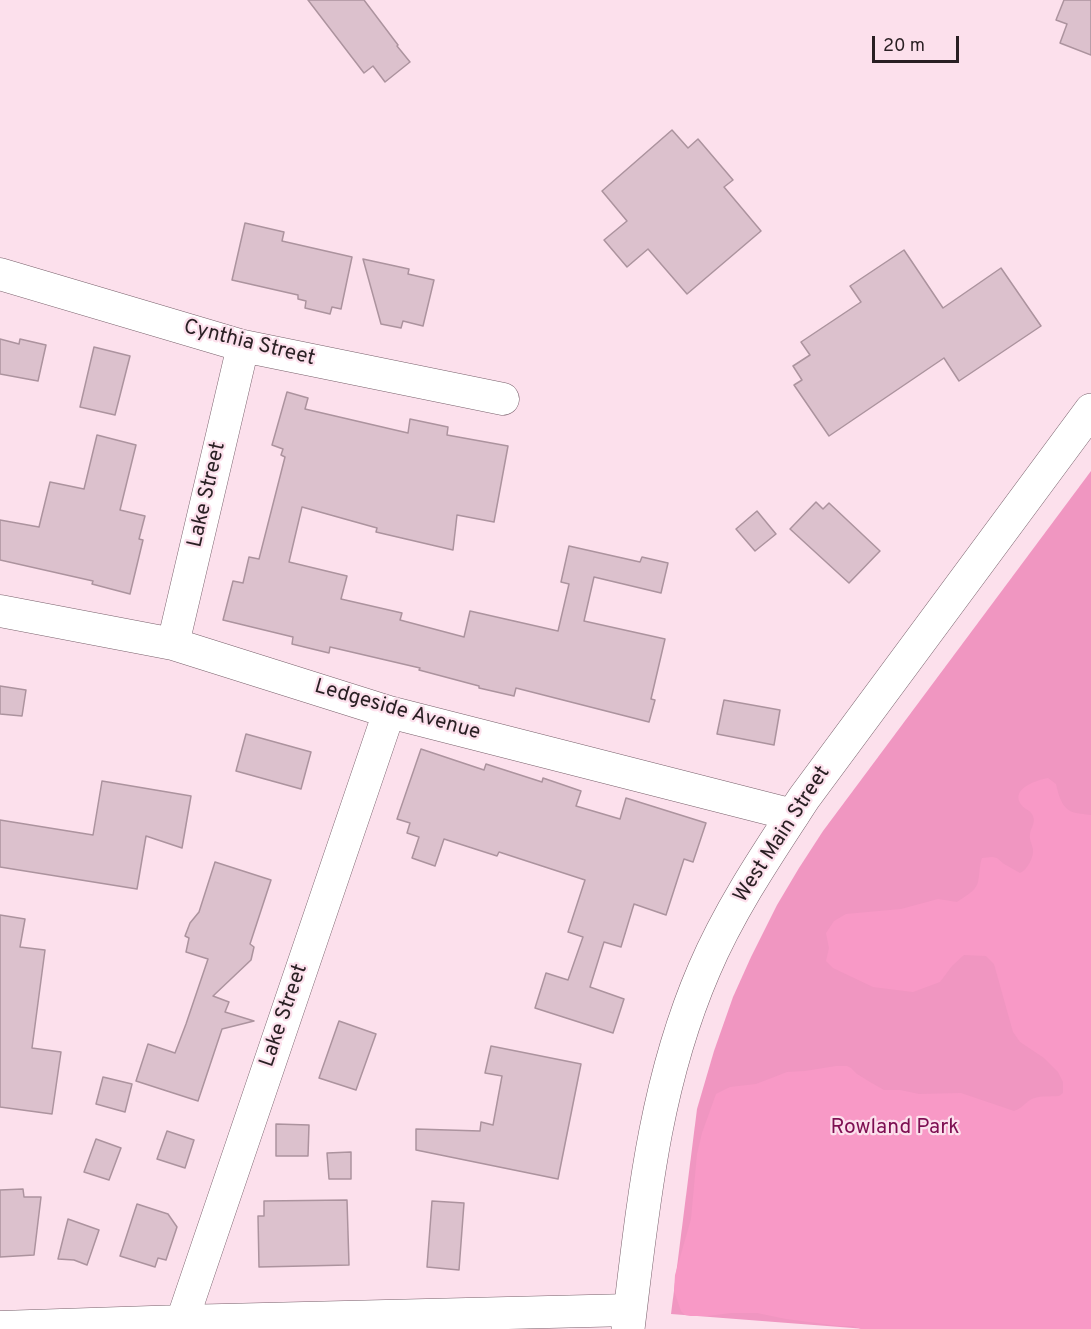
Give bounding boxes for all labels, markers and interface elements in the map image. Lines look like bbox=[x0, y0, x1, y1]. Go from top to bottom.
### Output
scale bar bbox=[875, 24, 962, 62]
text: 20 m bbox=[883, 35, 925, 58]
street label: Cynthia Street bbox=[181, 315, 317, 373]
street label: Lake Street bbox=[184, 440, 232, 550]
street label: Ledgeside Avenue bbox=[311, 675, 483, 747]
street label: West Main Street bbox=[729, 762, 837, 908]
street label: Lake Street bbox=[256, 961, 314, 1071]
park label: Rowland Park bbox=[830, 1116, 960, 1142]

